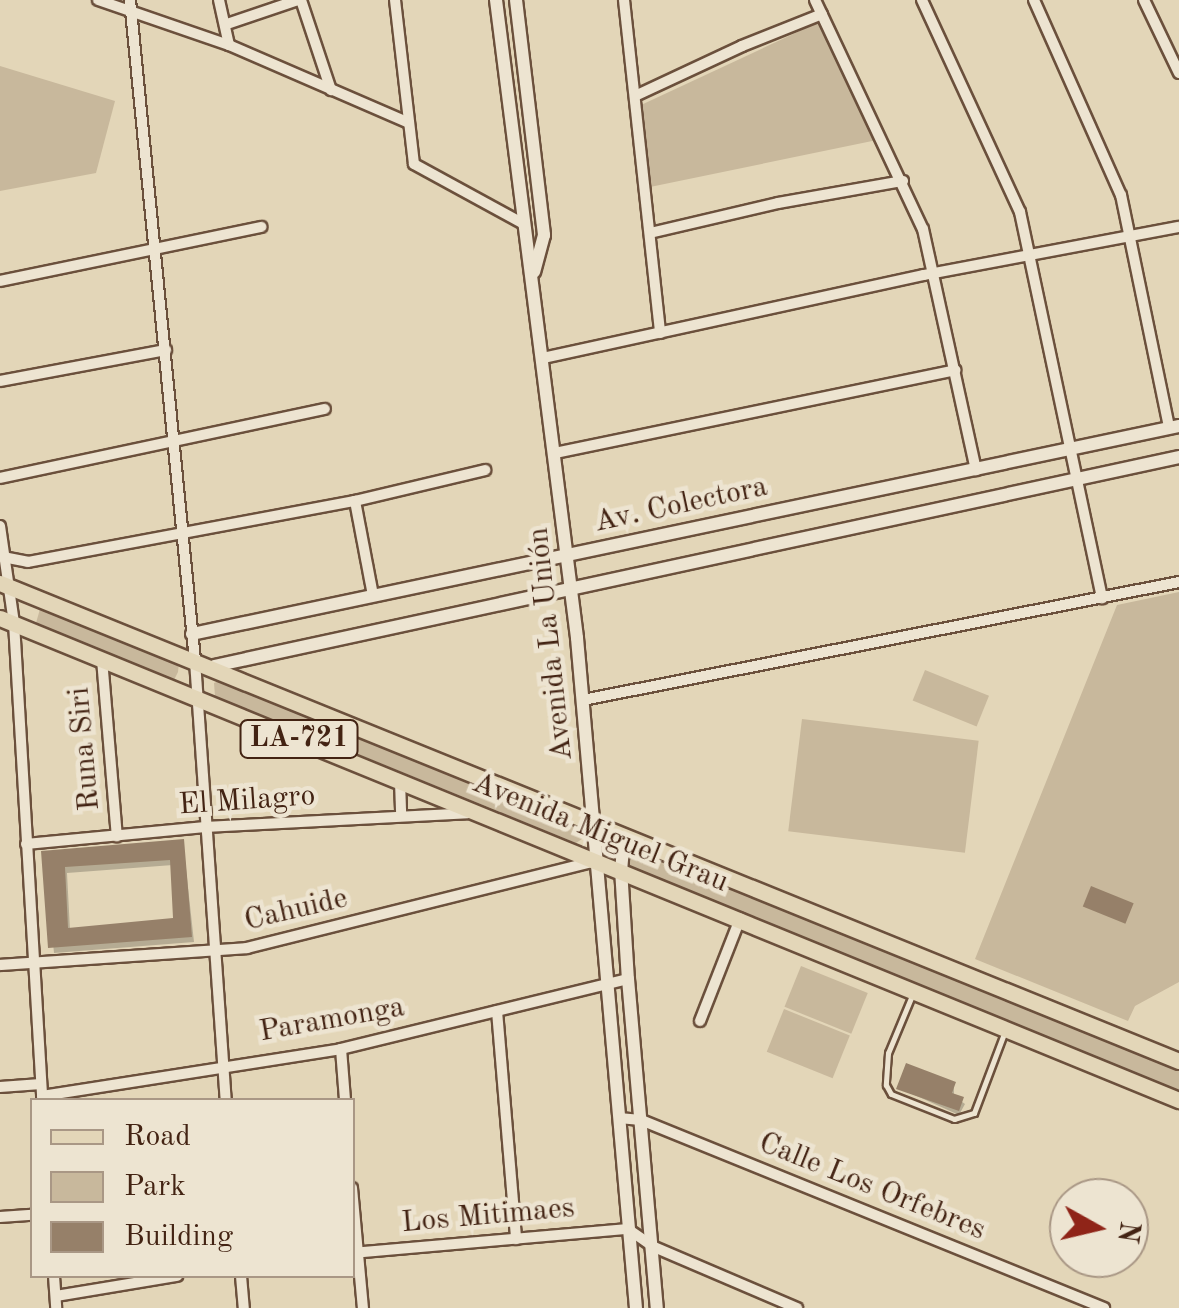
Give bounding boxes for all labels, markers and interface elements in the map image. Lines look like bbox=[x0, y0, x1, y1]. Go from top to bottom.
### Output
street label: Av. Colectora bbox=[591, 469, 771, 541]
street label: Avenida La Unión bbox=[521, 525, 581, 763]
street label: Runa Siri bbox=[62, 686, 108, 812]
road number: LA-721 bbox=[239, 716, 359, 762]
street label: Avenida Miguel Grau bbox=[467, 765, 733, 901]
street label: El Milagro bbox=[178, 778, 316, 824]
street label: Cahuide bbox=[241, 881, 351, 939]
street label: Paramonga bbox=[257, 990, 407, 1050]
legend bbox=[30, 1098, 355, 1278]
text: Road bbox=[124, 1122, 191, 1152]
street label: Calle Los Orfebres bbox=[753, 1125, 991, 1249]
text: Park bbox=[124, 1172, 186, 1202]
north arrow bbox=[1049, 1178, 1149, 1278]
street label: Los Mitimaes bbox=[400, 1190, 576, 1242]
text: N bbox=[1111, 1219, 1142, 1244]
text: Building bbox=[124, 1222, 233, 1252]

